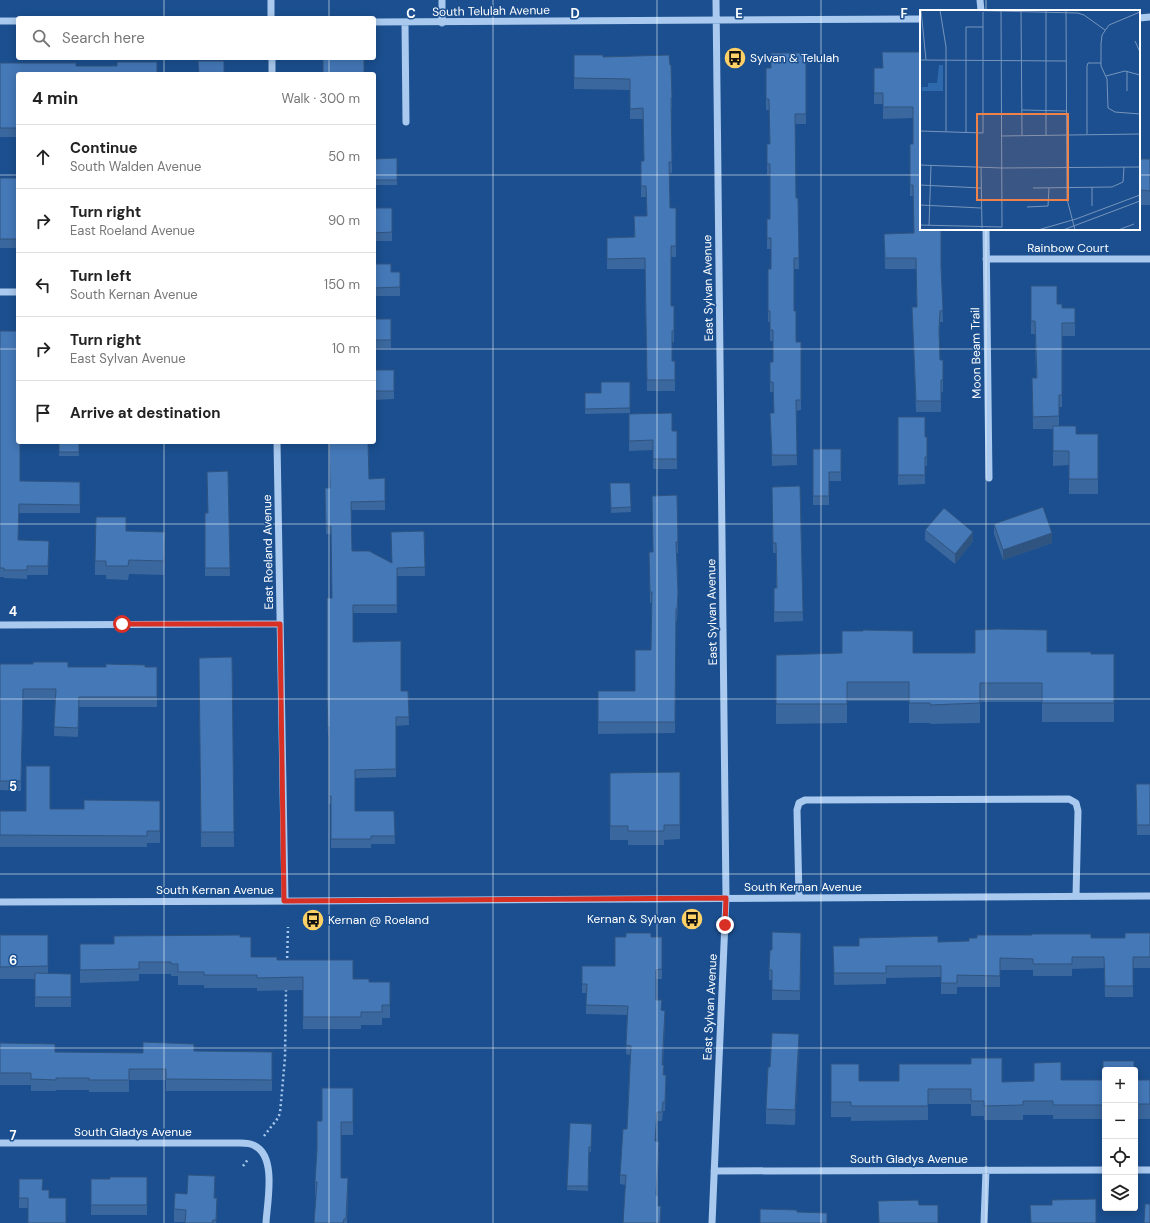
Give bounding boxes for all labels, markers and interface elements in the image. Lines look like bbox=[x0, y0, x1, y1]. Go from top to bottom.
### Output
street label: South Telulah Avenue bbox=[432, 2, 550, 20]
text: C bbox=[406, 5, 416, 22]
text: D bbox=[570, 5, 580, 22]
text: E bbox=[735, 5, 743, 22]
text: F bbox=[900, 5, 908, 22]
inset map bbox=[920, 10, 1140, 230]
search box bbox=[16, 16, 376, 60]
icon: search bbox=[30, 27, 52, 49]
text: Search here bbox=[62, 28, 145, 48]
bus stop icon: Sylvan & Telulah bbox=[722, 45, 748, 71]
place label: Sylvan & Telulah bbox=[750, 50, 839, 66]
text: 4 min bbox=[32, 87, 78, 109]
text: Walk · 300 m bbox=[282, 90, 360, 107]
text: Continue bbox=[70, 138, 138, 158]
icon: ahead bbox=[32, 146, 54, 168]
text: 50 m bbox=[328, 148, 360, 165]
text: South Walden Avenue bbox=[70, 158, 201, 175]
text: Turn right bbox=[70, 202, 141, 222]
icon: right bbox=[32, 210, 54, 232]
text: 90 m bbox=[328, 212, 360, 229]
text: East Roeland Avenue bbox=[70, 222, 195, 239]
street label: East Sylvan Avenue bbox=[699, 234, 717, 341]
street label: Rainbow Court bbox=[1027, 240, 1109, 256]
text: Turn left bbox=[70, 266, 131, 286]
icon: left bbox=[32, 274, 54, 296]
text: 150 m bbox=[324, 276, 360, 293]
text: South Kernan Avenue bbox=[70, 286, 198, 303]
street label: Moon Beam Trail bbox=[967, 307, 985, 399]
text: Turn right bbox=[70, 330, 141, 350]
icon: right bbox=[32, 338, 54, 360]
text: 10 m bbox=[332, 340, 360, 357]
text: East Sylvan Avenue bbox=[70, 350, 186, 367]
icon: arrive bbox=[32, 402, 54, 424]
text: Arrive at destination bbox=[70, 403, 221, 423]
street label: East Roeland Avenue bbox=[259, 494, 277, 610]
street label: East Sylvan Avenue bbox=[703, 558, 721, 665]
text: 4 bbox=[9, 603, 17, 620]
route start bbox=[113, 615, 131, 633]
text: 5 bbox=[9, 778, 17, 795]
street label: South Kernan Avenue bbox=[744, 879, 862, 895]
street label: South Kernan Avenue bbox=[156, 882, 274, 898]
bus stop icon: Kernan & Sylvan bbox=[679, 906, 705, 932]
bus stop icon: Kernan @ Roeland bbox=[300, 907, 326, 933]
place label: Kernan & Sylvan bbox=[587, 911, 676, 927]
place label: Kernan @ Roeland bbox=[328, 912, 429, 928]
route end bbox=[716, 916, 734, 934]
text: 6 bbox=[9, 952, 17, 969]
street label: East Sylvan Avenue bbox=[699, 953, 721, 1061]
map controls bbox=[1102, 1067, 1138, 1211]
button: + bbox=[1102, 1067, 1138, 1103]
button: − bbox=[1102, 1103, 1138, 1139]
street label: South Gladys Avenue bbox=[74, 1124, 192, 1140]
text: 7 bbox=[10, 1127, 17, 1144]
button: locate bbox=[1102, 1139, 1138, 1175]
street label: South Gladys Avenue bbox=[850, 1151, 968, 1167]
button: layers bbox=[1102, 1175, 1138, 1211]

